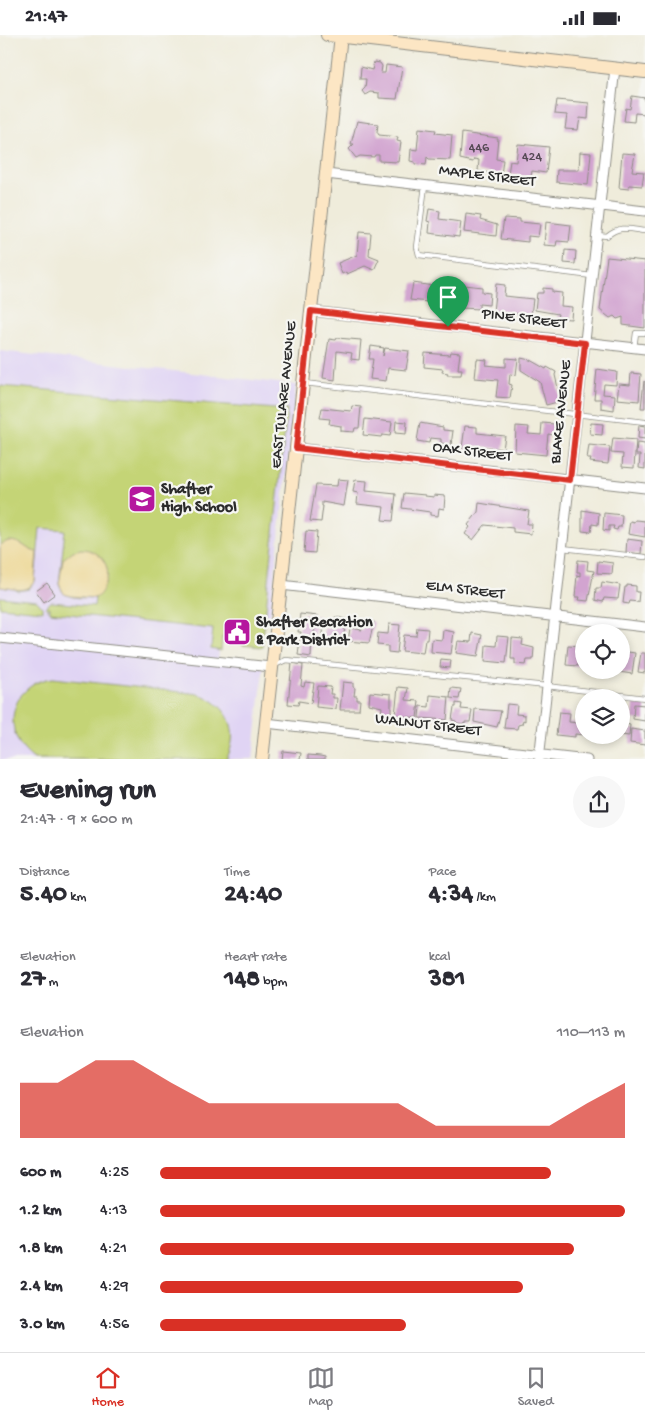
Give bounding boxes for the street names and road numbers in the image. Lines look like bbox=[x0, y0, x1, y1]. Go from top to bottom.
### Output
street label: MAPLE STREET bbox=[438, 162, 537, 192]
street label: PINE STREET bbox=[480, 305, 568, 335]
street label: EAST TULARE AVENUE bbox=[268, 320, 302, 469]
street label: BLAKE AVENUE bbox=[547, 358, 577, 466]
street label: OAK STREET bbox=[431, 439, 514, 467]
street label: ELM STREET bbox=[425, 577, 506, 605]
street label: WALNUT STREET bbox=[374, 710, 483, 742]

